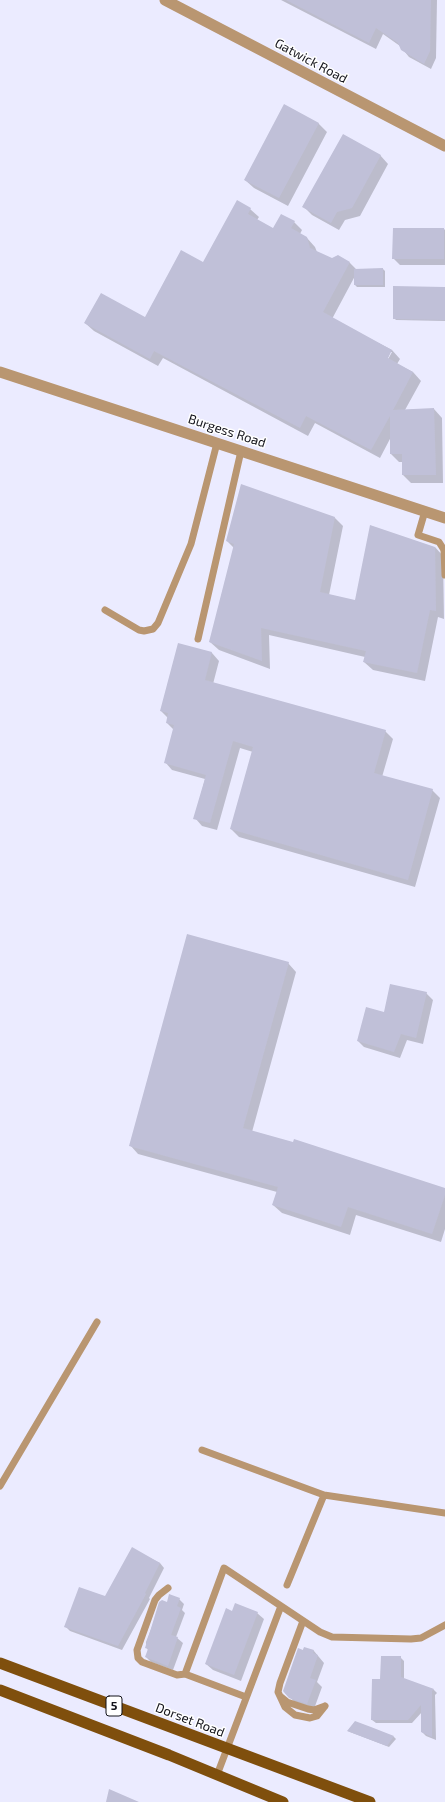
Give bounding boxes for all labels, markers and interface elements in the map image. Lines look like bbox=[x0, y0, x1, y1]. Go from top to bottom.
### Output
street label: Gatwick Road bbox=[272, 35, 350, 87]
street label: Burgess Road bbox=[186, 411, 268, 451]
road number: 5 bbox=[106, 1696, 122, 1716]
street label: Dorset Road bbox=[153, 1700, 227, 1740]

